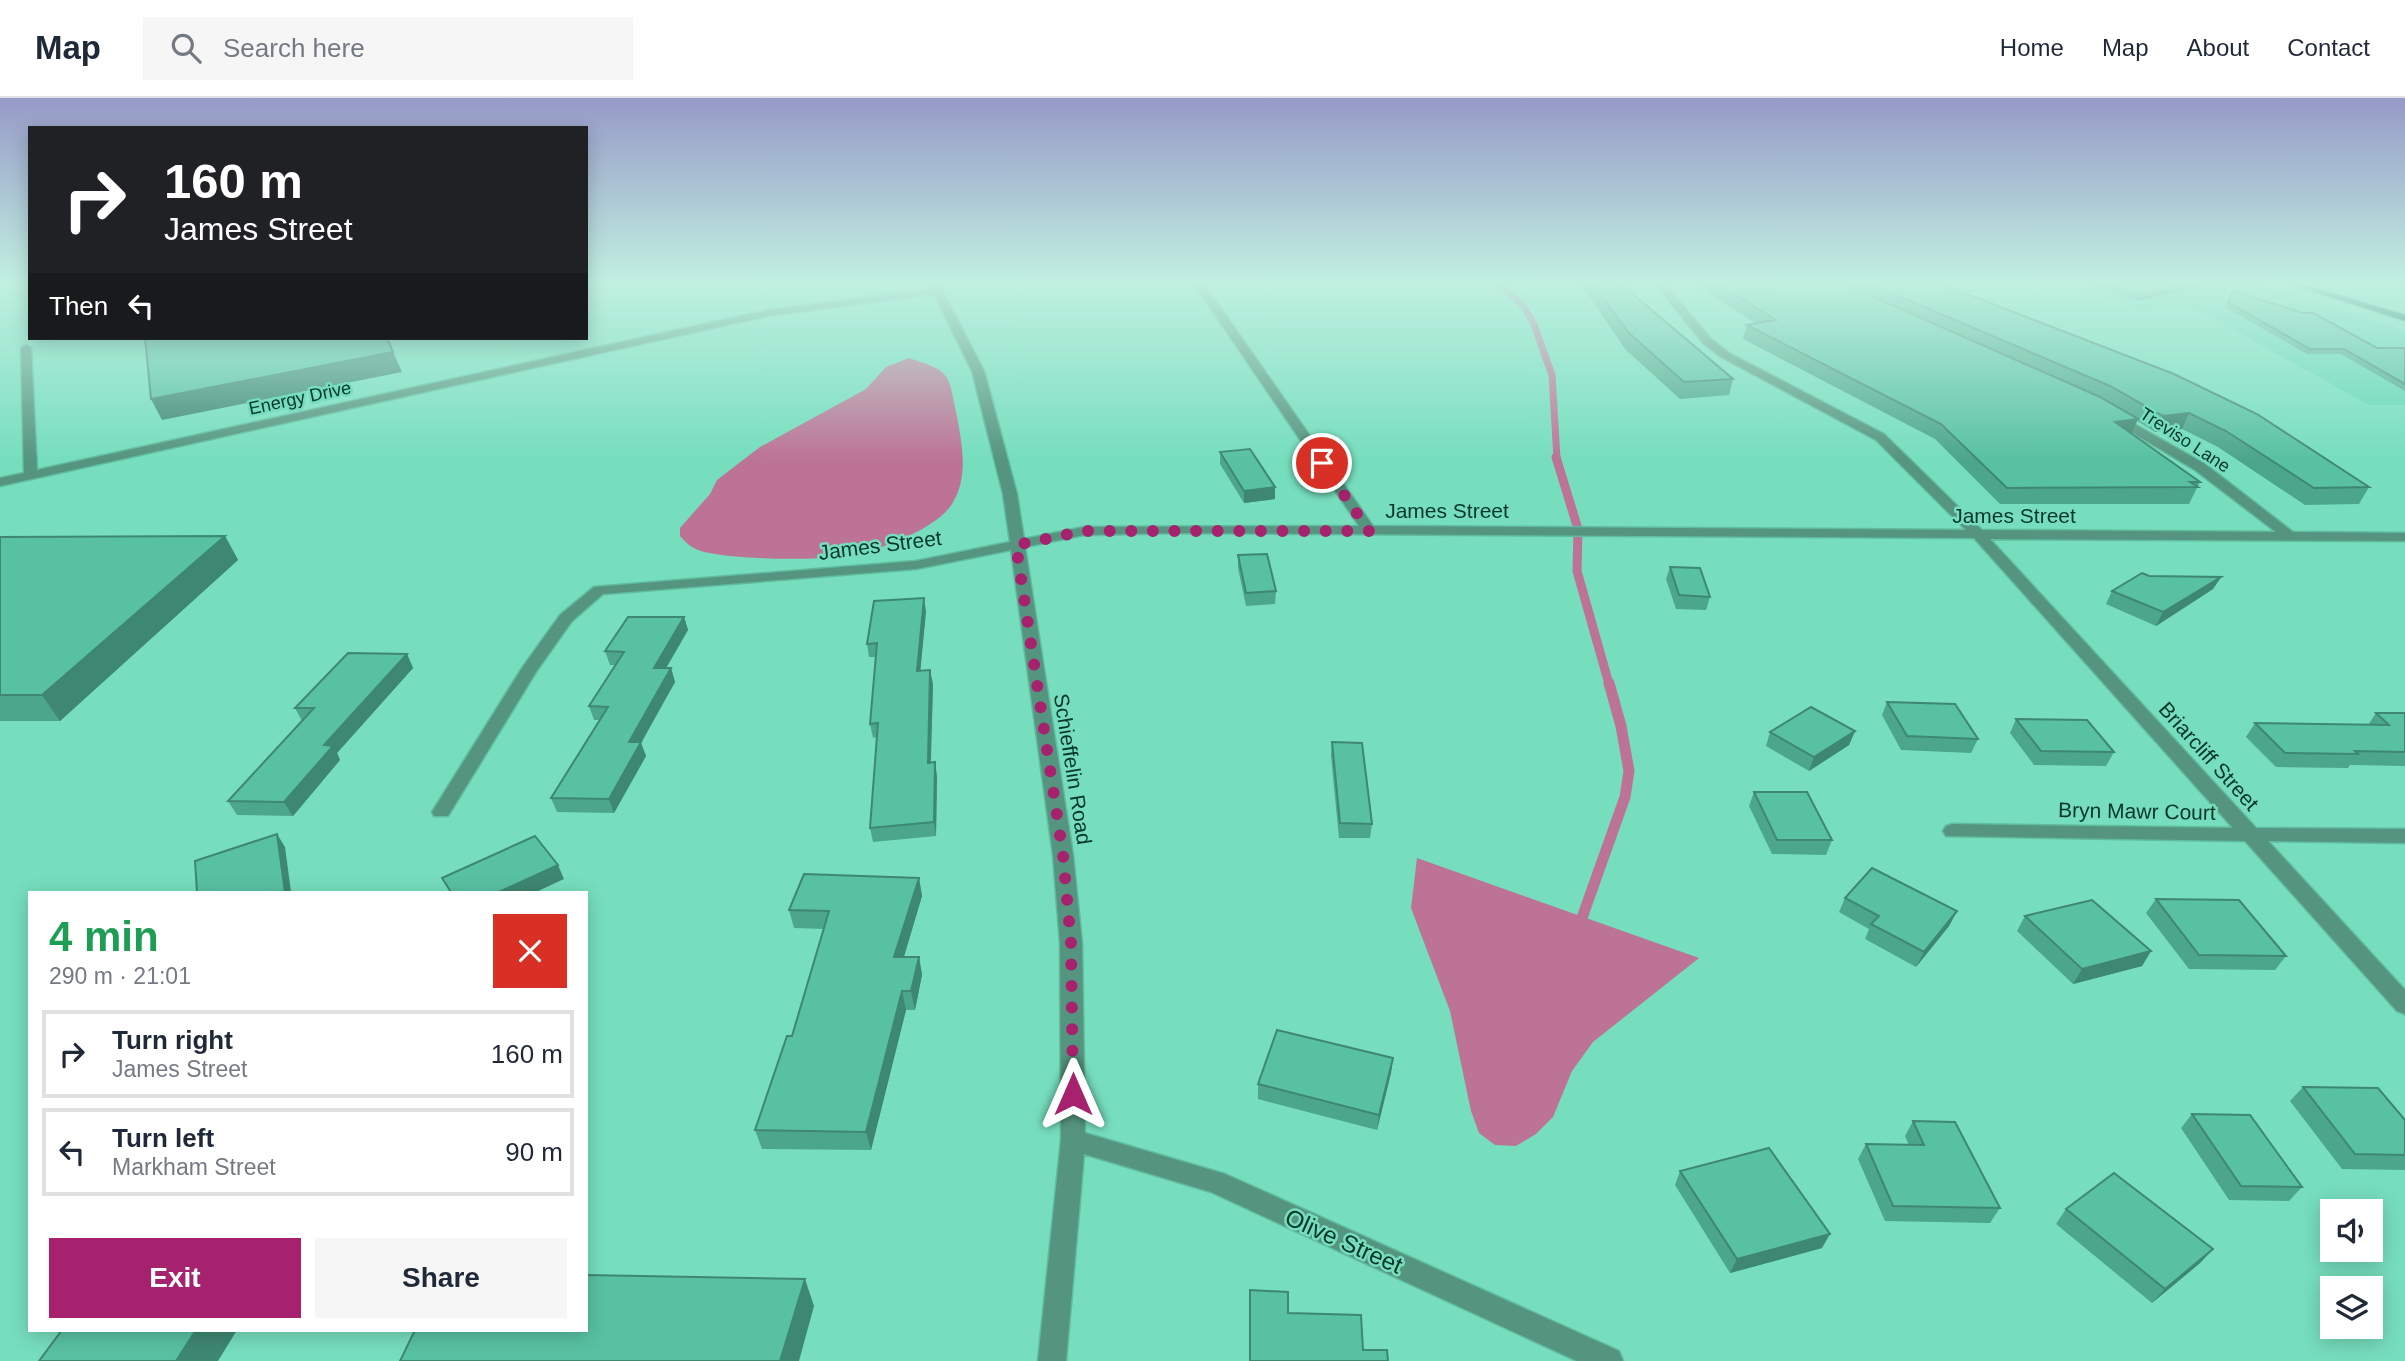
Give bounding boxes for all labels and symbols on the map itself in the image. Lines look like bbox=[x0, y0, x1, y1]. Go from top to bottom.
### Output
street label: Energy Drive bbox=[247, 377, 353, 419]
street label: Treviso Lane bbox=[2136, 403, 2234, 477]
pin bbox=[1292, 433, 1352, 493]
street label: James Street bbox=[1385, 499, 1509, 522]
street label: James Street bbox=[1952, 504, 2076, 527]
street label: James Street bbox=[817, 526, 943, 564]
street label: Schieffelin Road bbox=[1050, 692, 1096, 846]
street label: Briarcliff Street bbox=[2155, 697, 2264, 815]
street label: Bryn Mawr Court bbox=[2058, 798, 2216, 824]
position arrow bbox=[1036, 1057, 1110, 1131]
street label: Olive Street bbox=[1281, 1203, 1407, 1279]

